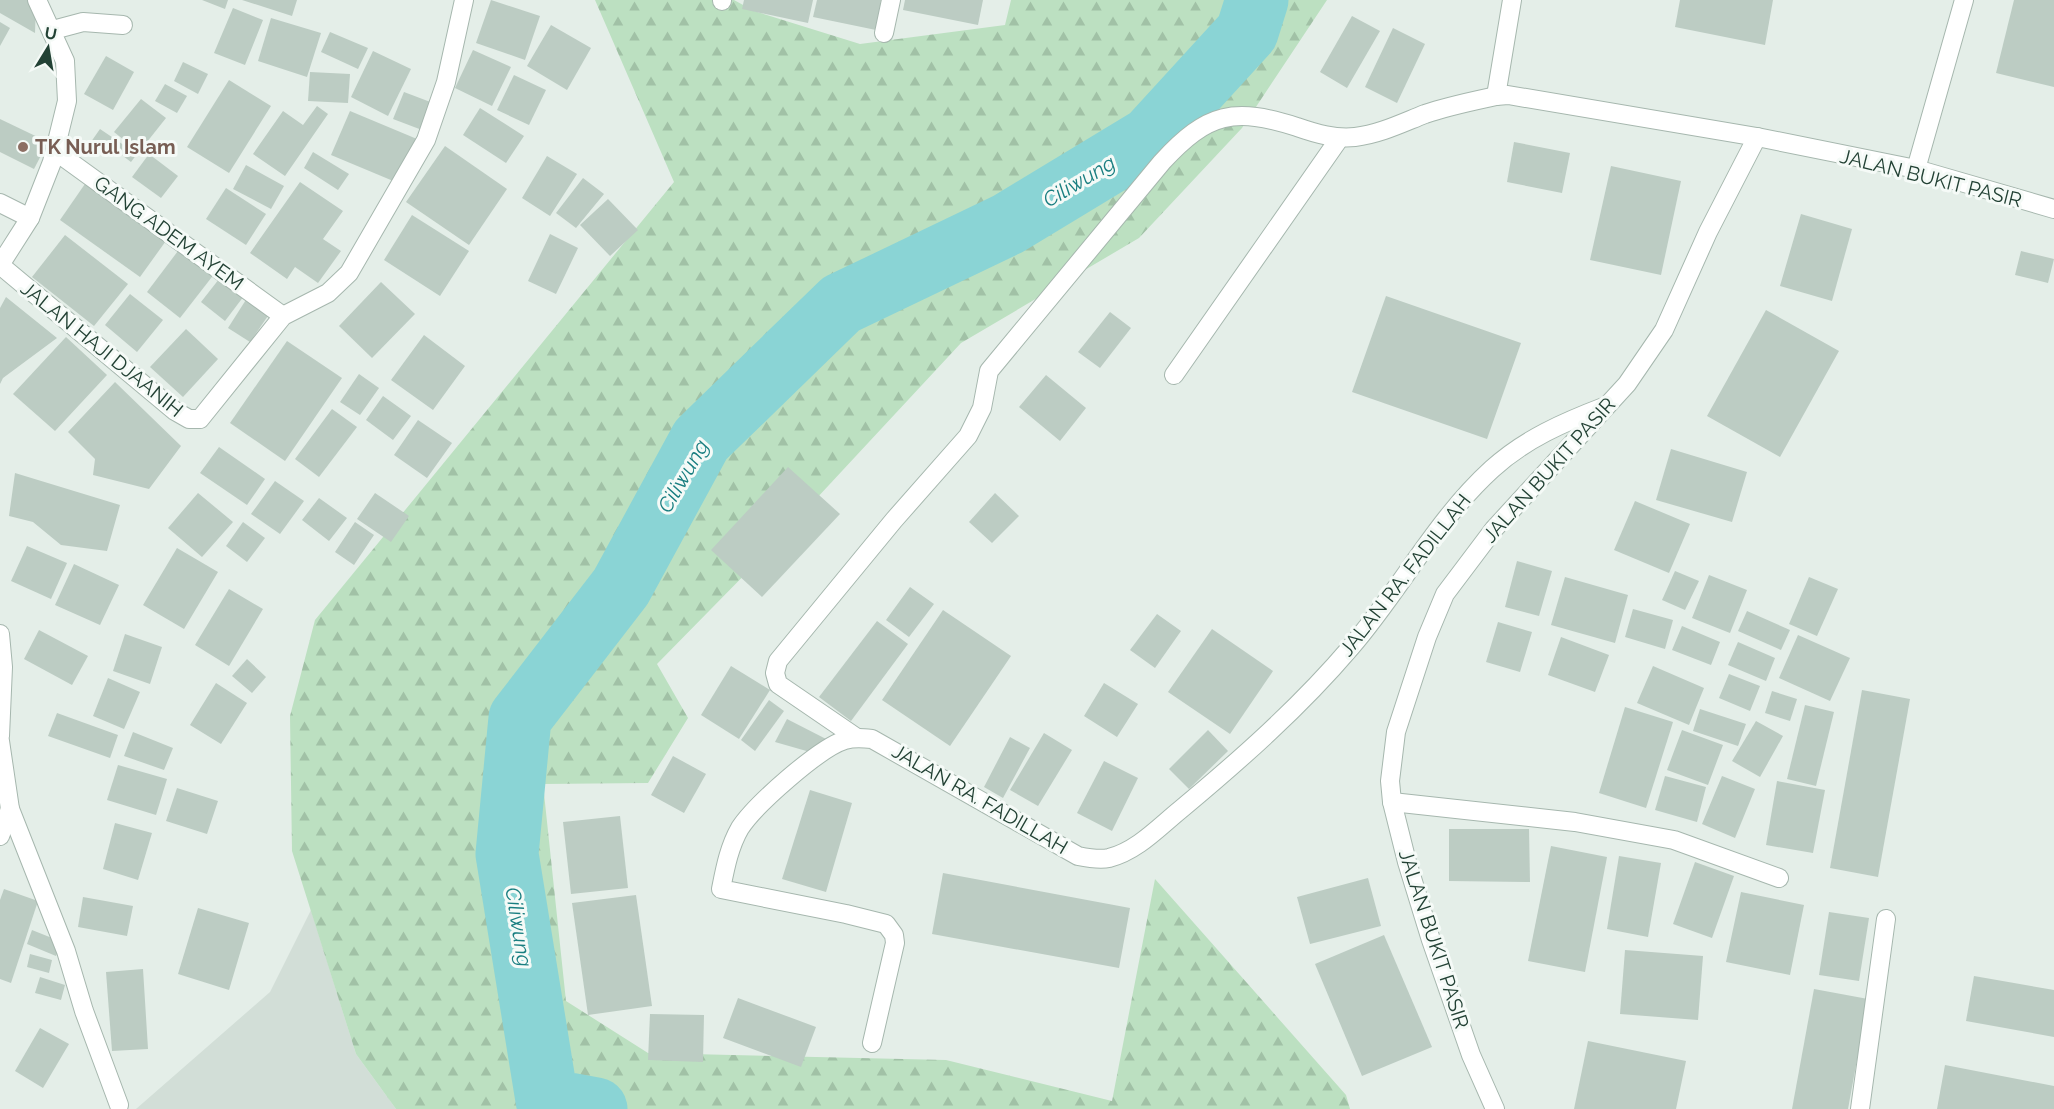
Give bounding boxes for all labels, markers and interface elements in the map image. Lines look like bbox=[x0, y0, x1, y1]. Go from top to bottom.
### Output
north arrow bbox=[18, 18, 78, 78]
text: U bbox=[43, 23, 58, 44]
place label: TK Nurul Islam bbox=[35, 135, 176, 159]
marker: TK Nurul Islam bbox=[16, 140, 30, 154]
street label: JALAN BUKIT PASIR bbox=[1838, 144, 2024, 212]
water label: Ciliwung bbox=[1038, 150, 1120, 212]
street label: GANG ADEM AYEM bbox=[90, 171, 248, 295]
street label: JALAN HAJI DJAANIH bbox=[16, 276, 188, 422]
street label: JALAN BUKIT PASIR bbox=[1478, 393, 1620, 547]
water label: Ciliwung bbox=[652, 435, 714, 517]
street label: JALAN RA. FADILLAH bbox=[1334, 489, 1476, 661]
street label: JALAN RA. FADILLAH bbox=[888, 739, 1072, 859]
street label: JALAN BUKIT PASIR bbox=[1394, 847, 1474, 1031]
water label: Ciliwung bbox=[500, 885, 538, 969]

